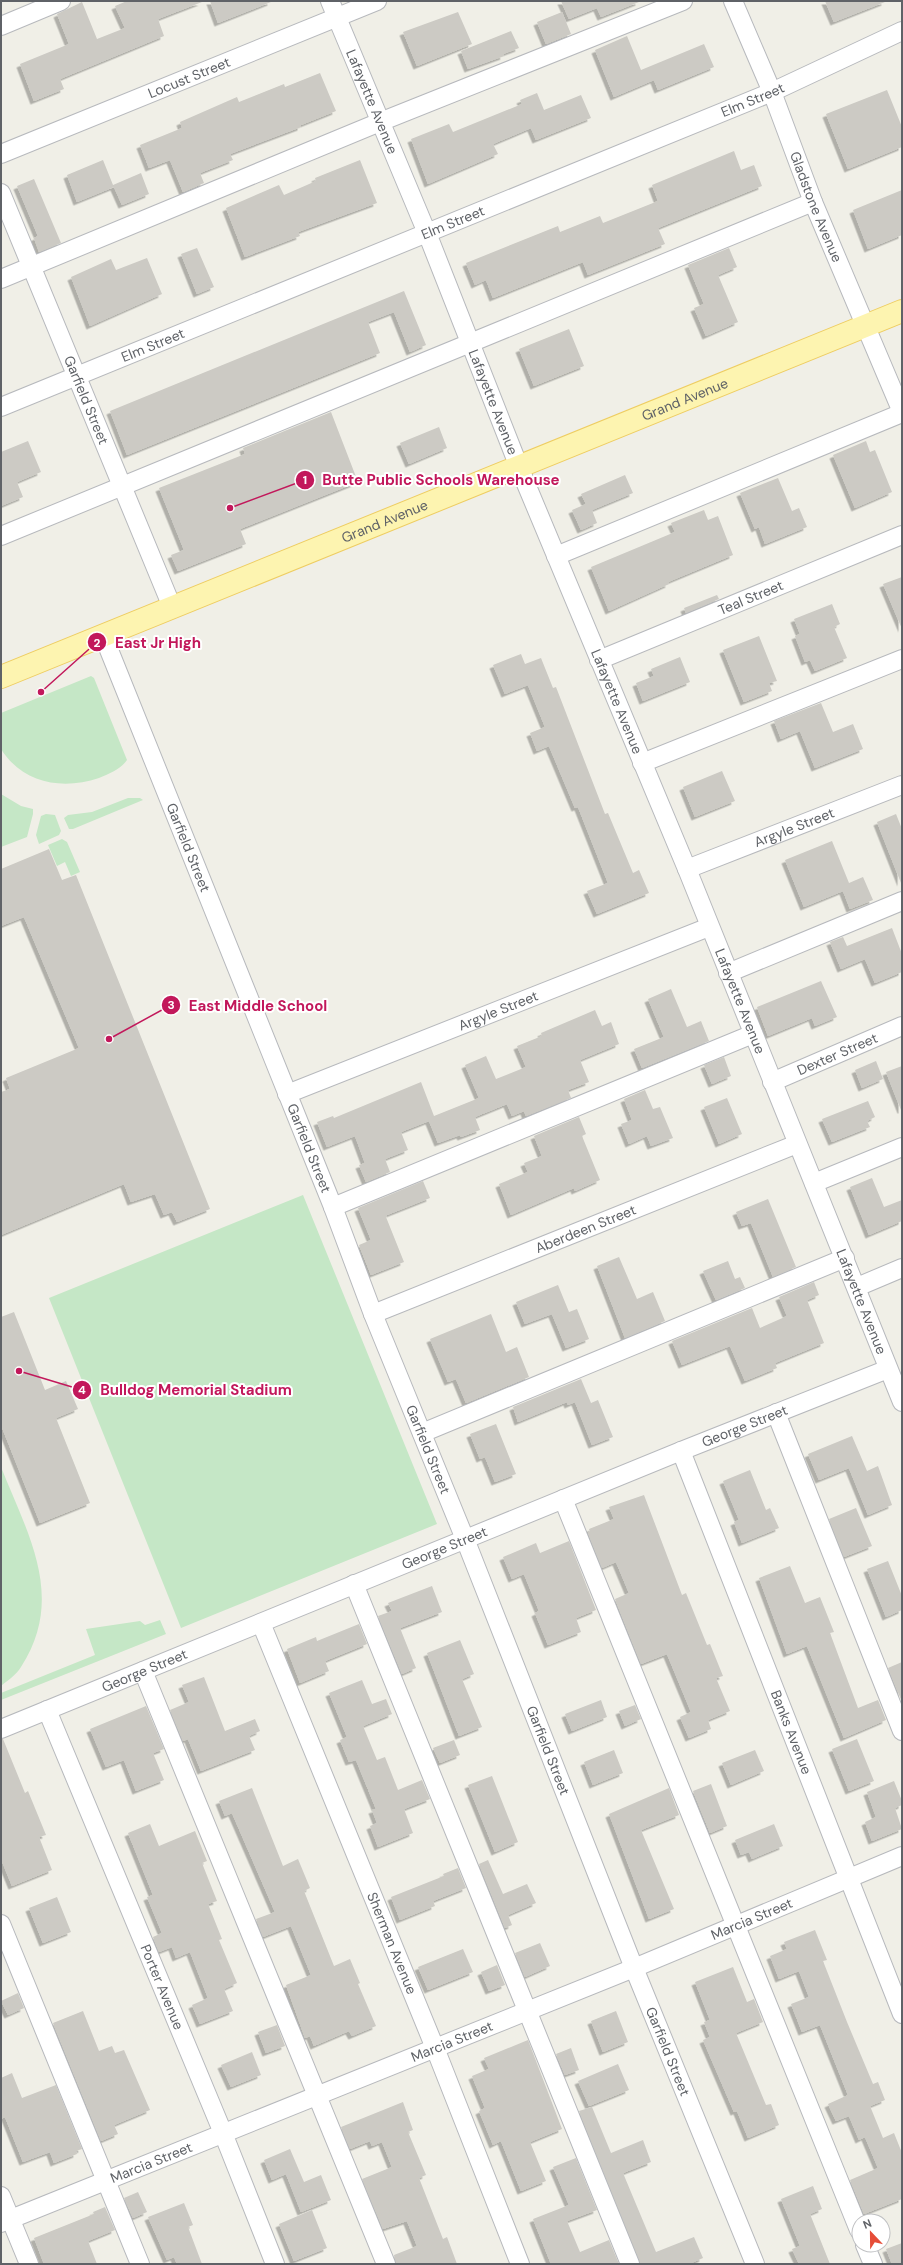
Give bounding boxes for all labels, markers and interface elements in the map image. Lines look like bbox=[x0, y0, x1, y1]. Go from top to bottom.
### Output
street label: Lafayette Avenue bbox=[342, 46, 402, 157]
street label: Locust Street bbox=[145, 53, 233, 102]
street label: Elm Street bbox=[718, 78, 787, 121]
street label: Gladstone Avenue bbox=[786, 149, 846, 265]
street label: Elm Street bbox=[418, 201, 487, 243]
street label: Elm Street bbox=[118, 324, 187, 366]
street label: Lafayette Avenue bbox=[465, 347, 522, 457]
street label: Garfield Street bbox=[60, 353, 113, 447]
street label: Grand Avenue bbox=[639, 374, 731, 425]
callout: Butte Public Schools Warehouse bbox=[295, 466, 568, 493]
text: Butte Public Schools Warehouse bbox=[322, 470, 560, 490]
text: 1 bbox=[303, 472, 307, 488]
street label: Grand Avenue bbox=[339, 496, 430, 547]
street label: Teal Street bbox=[715, 576, 786, 619]
callout: East Jr High bbox=[87, 629, 209, 656]
text: East Jr High bbox=[115, 633, 201, 653]
text: 2 bbox=[94, 635, 101, 651]
street label: Lafayette Avenue bbox=[587, 646, 647, 757]
street label: Garfield Street bbox=[162, 800, 214, 895]
street label: Argyle Street bbox=[752, 803, 837, 851]
street label: Lafayette Avenue bbox=[711, 946, 770, 1056]
street label: Argyle Street bbox=[455, 987, 541, 1034]
callout: East Middle School bbox=[161, 992, 336, 1019]
text: East Middle School bbox=[189, 996, 327, 1016]
text: 3 bbox=[167, 997, 175, 1013]
street label: Dexter Street bbox=[794, 1029, 880, 1079]
street label: Garfield Street bbox=[283, 1101, 335, 1195]
street label: Aberdeen Street bbox=[532, 1200, 639, 1257]
street label: Lafayette Avenue bbox=[832, 1246, 891, 1357]
callout: Bulldog Memorial Stadium bbox=[72, 1376, 300, 1403]
text: Bulldog Memorial Stadium bbox=[100, 1380, 292, 1400]
text: 4 bbox=[78, 1382, 86, 1398]
street label: George Street bbox=[699, 1401, 790, 1451]
street label: Garfield Street bbox=[402, 1402, 455, 1497]
street label: George Street bbox=[399, 1522, 490, 1573]
street label: George Street bbox=[99, 1645, 190, 1696]
street label: Banks Avenue bbox=[767, 1687, 816, 1777]
street label: Garfield Street bbox=[523, 1703, 574, 1798]
street label: Sherman Avenue bbox=[363, 1889, 421, 1997]
street label: Marcia Street bbox=[708, 1894, 795, 1944]
street label: Porter Avenue bbox=[136, 1942, 188, 2032]
street label: Garfield Street bbox=[642, 2004, 694, 2099]
street label: Marcia Street bbox=[408, 2017, 495, 2066]
street label: Marcia Street bbox=[108, 2138, 195, 2187]
north arrow bbox=[851, 2213, 891, 2253]
text: N bbox=[861, 2216, 874, 2232]

